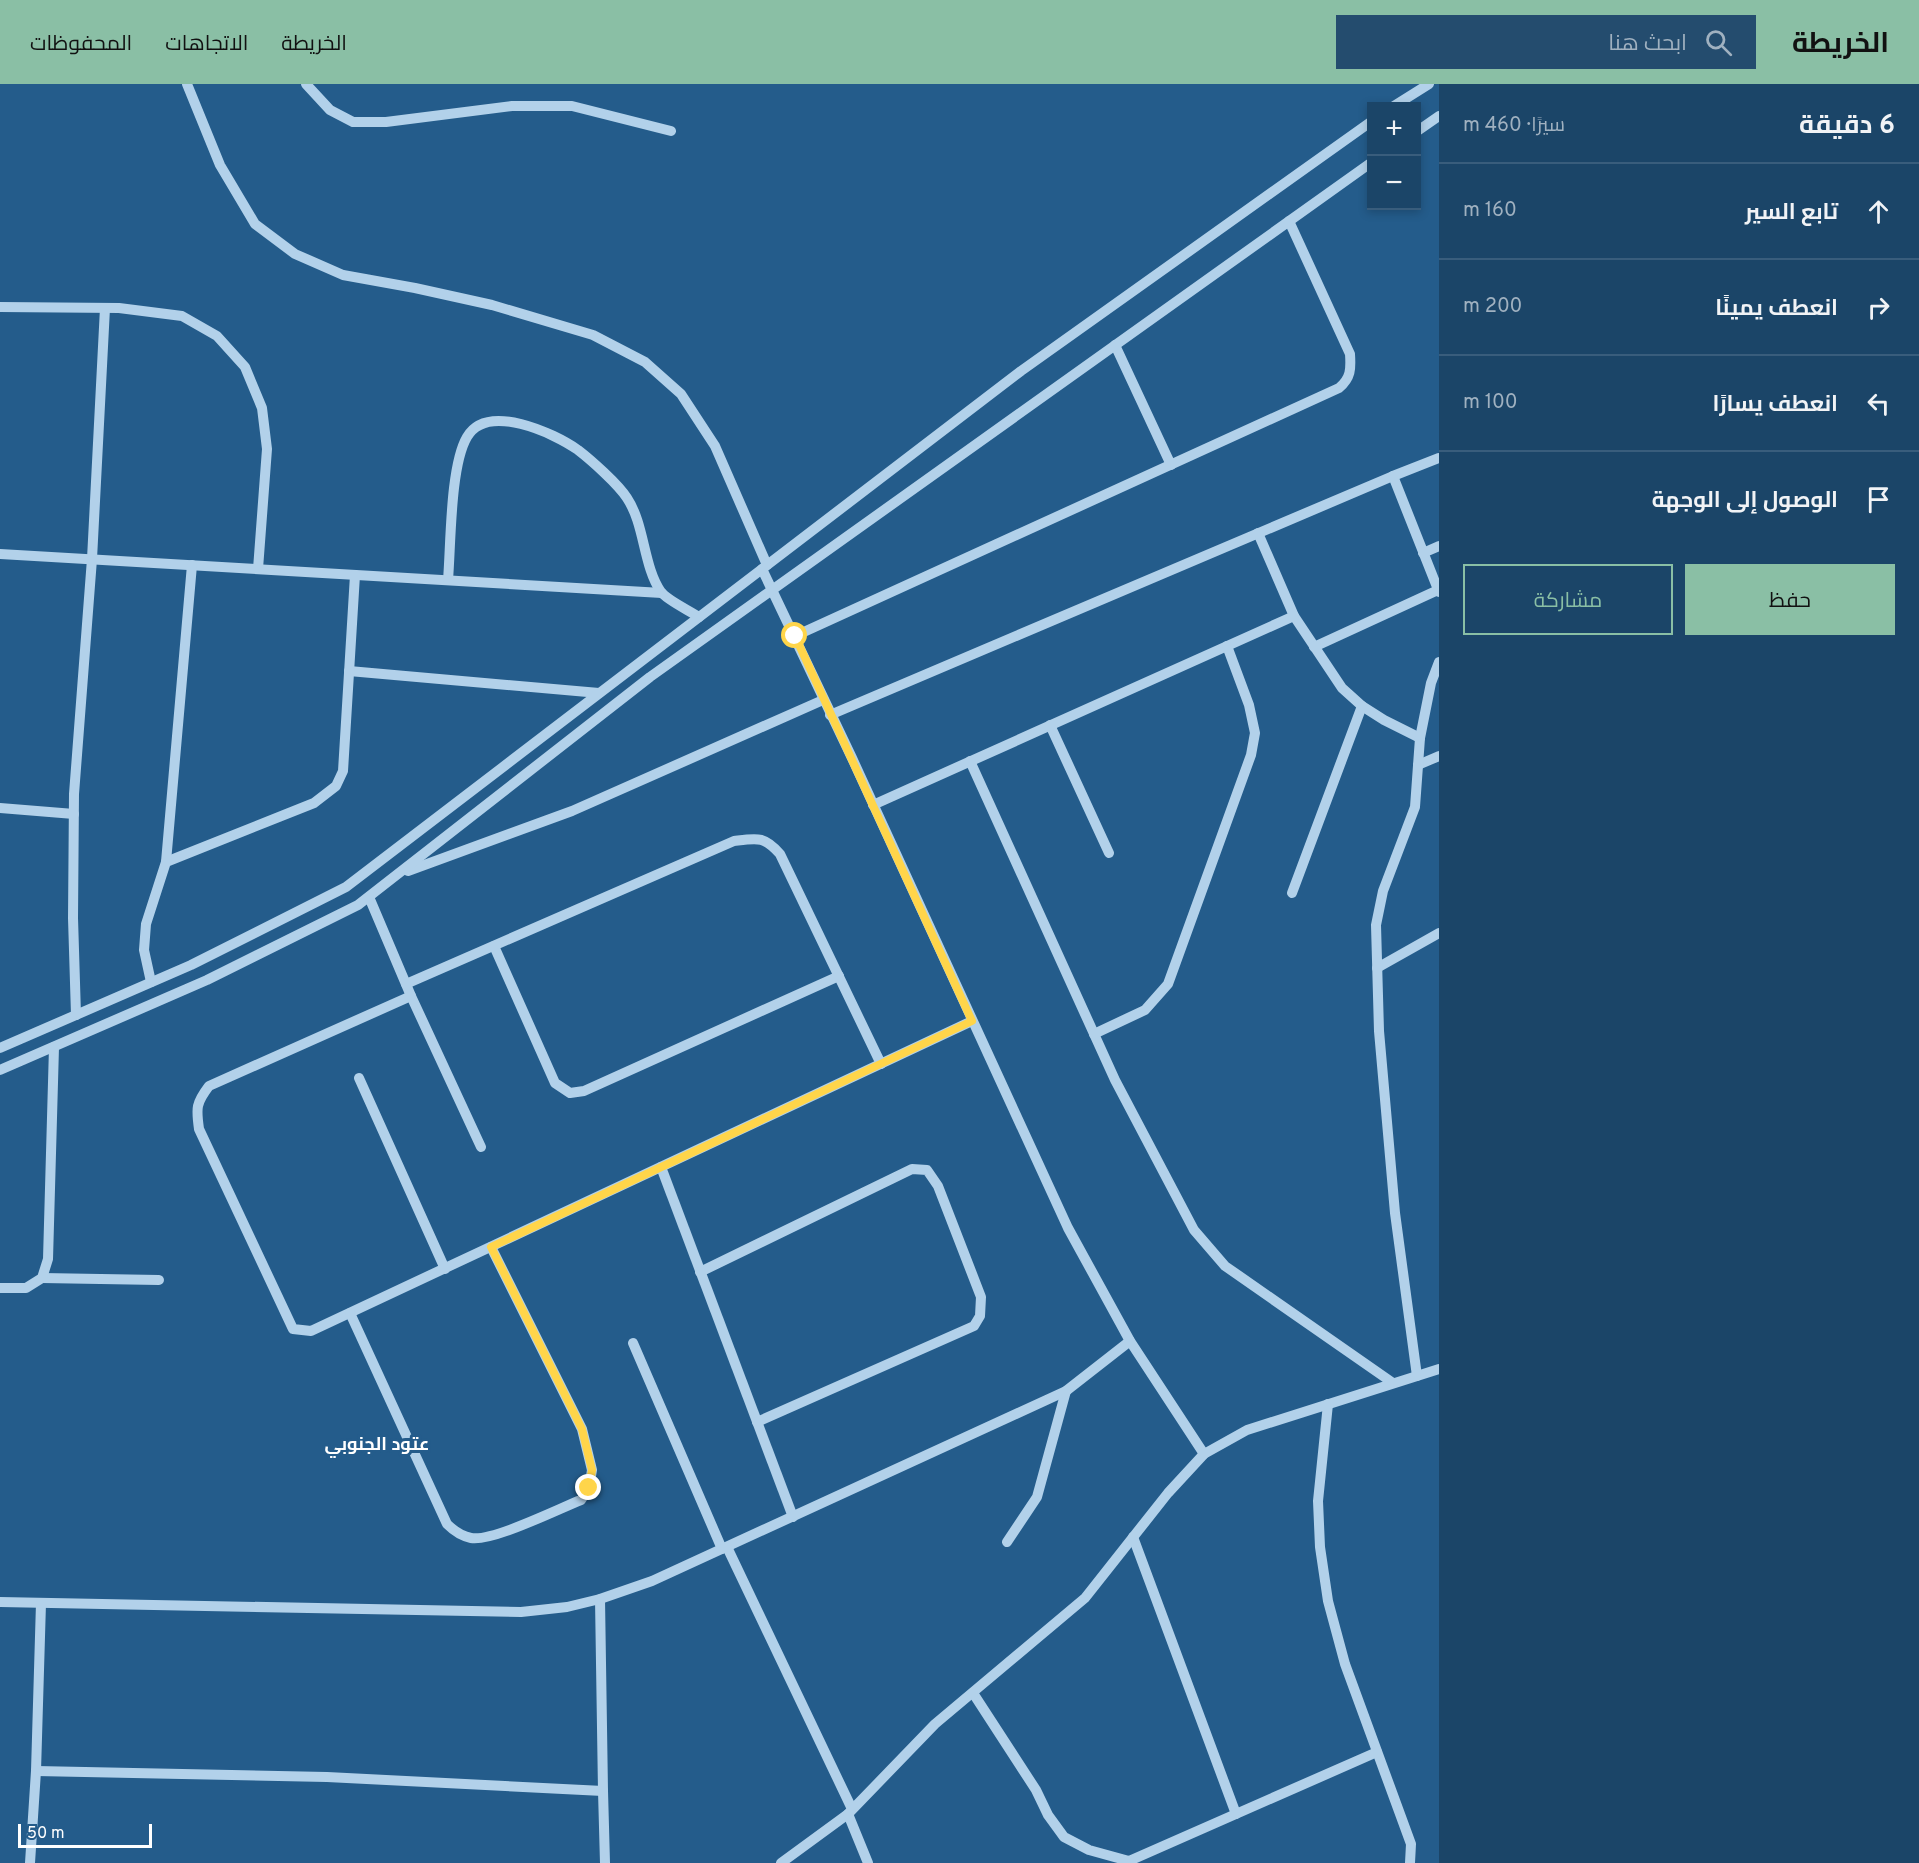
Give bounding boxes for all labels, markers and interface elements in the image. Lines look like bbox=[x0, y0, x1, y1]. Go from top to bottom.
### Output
search box bbox=[1336, 15, 1756, 69]
icon: search bbox=[1702, 26, 1735, 59]
text: الخريطة bbox=[1792, 27, 1889, 63]
text: المحفوظات bbox=[30, 31, 132, 58]
text: الاتجاهات bbox=[165, 31, 248, 58]
text: الخريطة bbox=[281, 31, 347, 58]
text: ابحث هنا bbox=[1608, 31, 1687, 58]
map controls bbox=[1367, 102, 1421, 210]
button: + bbox=[1367, 102, 1421, 156]
text: 6 دقيقة bbox=[1799, 110, 1895, 143]
text: سيرًا · 460 m bbox=[1463, 113, 1565, 139]
button: − bbox=[1367, 156, 1421, 210]
icon: ahead bbox=[1862, 195, 1895, 228]
text: 160 m bbox=[1463, 198, 1517, 224]
text: تابع السير bbox=[1745, 200, 1838, 227]
icon: right bbox=[1862, 291, 1895, 324]
text: 200 m bbox=[1463, 294, 1522, 320]
text: انعطف يمينًا bbox=[1715, 296, 1838, 323]
icon: left bbox=[1862, 387, 1895, 420]
text: 100 m bbox=[1463, 390, 1518, 416]
text: انعطف يسارًا bbox=[1713, 392, 1838, 419]
icon: arrive bbox=[1862, 483, 1895, 516]
text: الوصول إلى الوجهة bbox=[1652, 488, 1838, 515]
button: مشاركة bbox=[1463, 564, 1673, 635]
button: حفظ bbox=[1685, 564, 1895, 635]
route start bbox=[781, 622, 807, 648]
district label: عتود الجنوبي bbox=[325, 1434, 429, 1459]
route end bbox=[575, 1474, 601, 1500]
scale bar bbox=[18, 1821, 152, 1848]
text: 50 m bbox=[27, 1824, 65, 1844]

